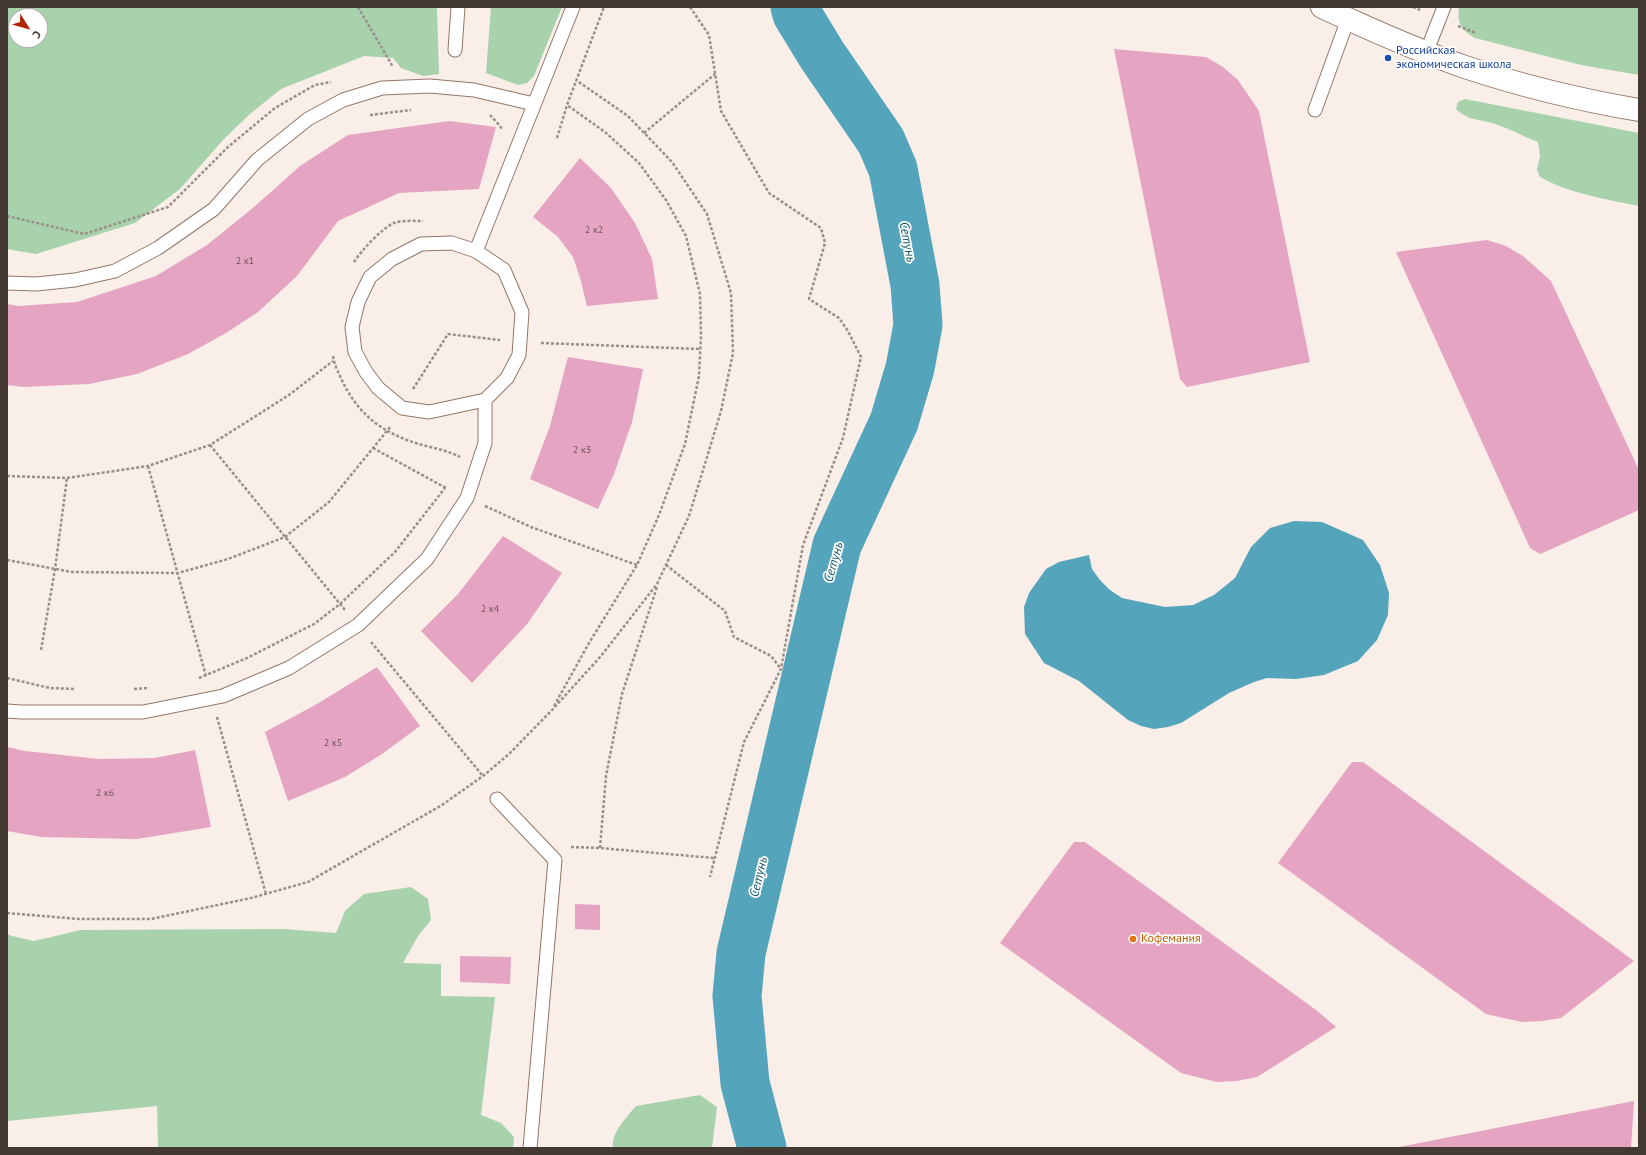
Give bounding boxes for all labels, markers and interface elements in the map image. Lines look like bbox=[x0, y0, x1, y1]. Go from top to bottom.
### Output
north arrow bbox=[8, 8, 48, 48]
text: С bbox=[29, 28, 44, 41]
place label: Российская экономическая школа bbox=[1396, 44, 1511, 72]
marker: Российская экономическая школа bbox=[1383, 53, 1393, 63]
water label: Сетунь bbox=[895, 220, 919, 264]
house number: 2 к2 bbox=[585, 224, 603, 236]
house number: 2 к1 bbox=[236, 255, 254, 267]
house number: 2 к3 bbox=[573, 444, 591, 456]
water label: Сетунь bbox=[821, 540, 847, 584]
house number: 2 к4 bbox=[481, 603, 499, 615]
house number: 2 к5 bbox=[324, 737, 342, 749]
house number: 2 к6 bbox=[96, 787, 114, 799]
water label: Сетунь bbox=[747, 855, 771, 899]
place label: Кофемания bbox=[1141, 932, 1201, 946]
marker: Кофемания bbox=[1128, 934, 1138, 944]

